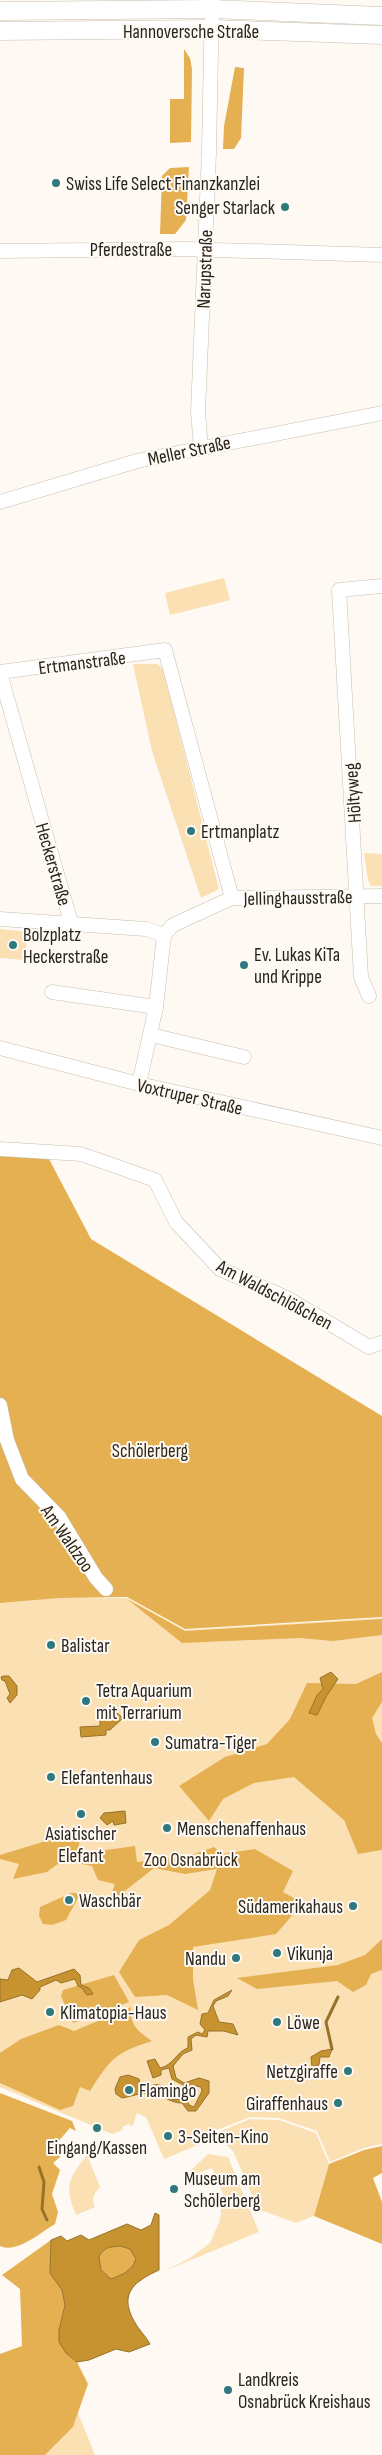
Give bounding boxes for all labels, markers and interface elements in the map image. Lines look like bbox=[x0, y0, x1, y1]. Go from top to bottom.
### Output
street label: Hannoversche Straße bbox=[123, 21, 259, 44]
place label: Swiss Life Select Finanzkanzlei bbox=[66, 173, 260, 196]
marker: Swiss Life Select Finanzkanzlei bbox=[50, 177, 62, 189]
place label: Senger Starlack bbox=[175, 197, 276, 220]
marker: Senger Starlack bbox=[279, 201, 291, 213]
street label: Narupstraße bbox=[193, 229, 218, 309]
street label: Pferdestraße bbox=[90, 239, 172, 262]
street label: Meller Straße bbox=[146, 431, 233, 471]
street label: Ertmanstraße bbox=[37, 647, 127, 680]
street label: Höltyweg bbox=[340, 762, 367, 824]
street label: Heckerstraße bbox=[30, 820, 75, 909]
place label: Ertmanplatz bbox=[201, 821, 280, 844]
marker: Ertmanplatz bbox=[185, 825, 197, 837]
street label: Jellinghausstraße bbox=[242, 886, 353, 911]
place label: Bolzplatz Heckerstraße bbox=[23, 924, 108, 969]
marker: Bolzplatz Heckerstraße bbox=[7, 939, 19, 951]
place label: Ev. Lukas KiTa und Krippe bbox=[254, 944, 340, 989]
marker: Ev. Lukas KiTa und Krippe bbox=[238, 959, 250, 971]
street label: Voxtruper Straße bbox=[135, 1074, 245, 1121]
street label: Am Waldschlößchen bbox=[212, 1255, 336, 1335]
park label: Schölerberg bbox=[112, 1440, 189, 1463]
street label: Am Waldzoo bbox=[35, 1500, 98, 1577]
place label: Balistar bbox=[61, 1635, 110, 1658]
marker: Balistar bbox=[45, 1639, 57, 1651]
place label: Tetra Aquarium mit Terrarium bbox=[96, 1680, 192, 1725]
marker: Tetra Aquarium mit Terrarium bbox=[80, 1695, 92, 1707]
place label: Sumatra-Tiger bbox=[165, 1732, 257, 1755]
marker: Sumatra-Tiger bbox=[149, 1736, 161, 1748]
place label: Elefantenhaus bbox=[61, 1767, 153, 1790]
marker: Elefantenhaus bbox=[45, 1771, 57, 1783]
marker: Asiatischer Elefant bbox=[75, 1808, 87, 1820]
place label: Menschenaffenhaus bbox=[177, 1818, 306, 1841]
marker: Menschenaffenhaus bbox=[161, 1822, 173, 1834]
place label: Asiatischer Elefant bbox=[45, 1823, 117, 1868]
park label: Zoo Osnabrück bbox=[144, 1849, 239, 1872]
place label: Waschbär bbox=[79, 1890, 142, 1913]
marker: Waschbär bbox=[63, 1894, 75, 1906]
place label: Südamerikahaus bbox=[238, 1896, 343, 1919]
marker: Südamerikahaus bbox=[347, 1900, 359, 1912]
place label: Vikunja bbox=[287, 1943, 333, 1966]
marker: Vikunja bbox=[271, 1947, 283, 1959]
place label: Nandu bbox=[185, 1948, 226, 1971]
marker: Nandu bbox=[230, 1952, 242, 1964]
place label: Klimatopia-Haus bbox=[60, 2002, 167, 2025]
marker: Klimatopia-Haus bbox=[44, 2006, 56, 2018]
place label: Löwe bbox=[287, 2012, 320, 2035]
marker: Löwe bbox=[271, 2016, 283, 2028]
place label: Netzgiraffe bbox=[266, 2061, 338, 2084]
marker: Netzgiraffe bbox=[342, 2065, 354, 2077]
place label: Flamingo bbox=[139, 2080, 196, 2103]
marker: Flamingo bbox=[123, 2084, 135, 2096]
place label: Giraffenhaus bbox=[246, 2093, 328, 2116]
marker: Giraffenhaus bbox=[332, 2097, 344, 2109]
marker: Eingang/Kassen bbox=[91, 2122, 103, 2134]
place label: 3-Seiten-Kino bbox=[178, 2126, 269, 2149]
marker: 3-Seiten-Kino bbox=[162, 2130, 174, 2142]
place label: Eingang/Kassen bbox=[47, 2137, 147, 2160]
place label: Museum am Schölerberg bbox=[184, 2168, 261, 2213]
marker: Museum am Schölerberg bbox=[168, 2183, 180, 2195]
place label: Landkreis Osnabrück Kreishaus bbox=[238, 2369, 371, 2414]
marker: Landkreis Osnabrück Kreishaus bbox=[222, 2384, 234, 2396]

